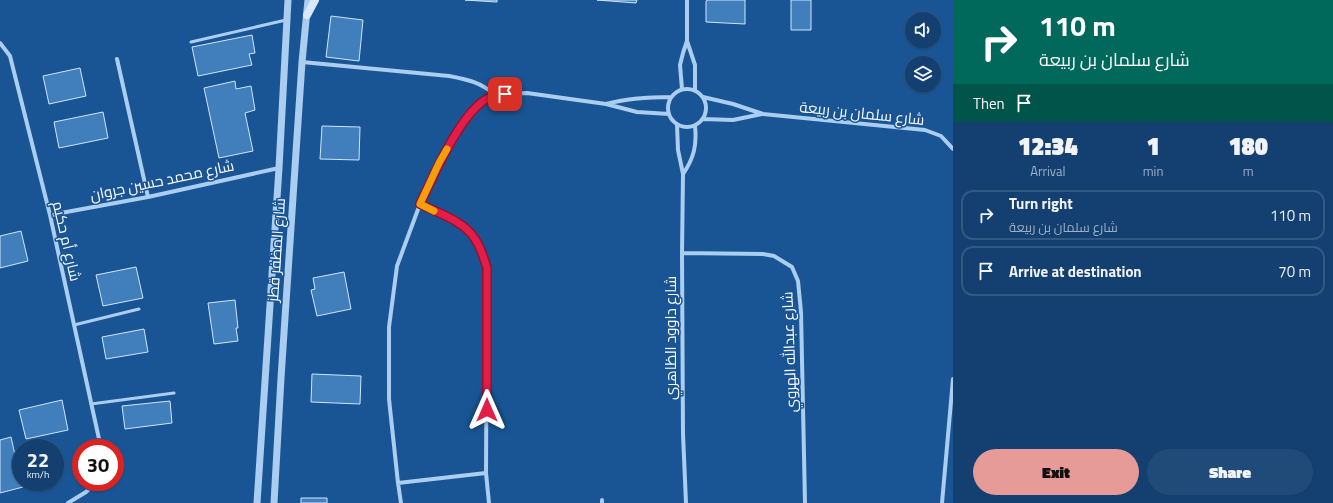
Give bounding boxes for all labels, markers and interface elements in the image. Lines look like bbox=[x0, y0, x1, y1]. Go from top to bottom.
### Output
text: 110 m bbox=[1039, 4, 1116, 47]
map controls bbox=[905, 12, 941, 92]
button: sound bbox=[905, 12, 941, 48]
icon: right bbox=[973, 16, 1025, 68]
text: شارع سلمان بن ربيعة bbox=[1039, 46, 1190, 73]
button: layers bbox=[905, 56, 941, 92]
pin bbox=[488, 77, 522, 111]
icon: arrive bbox=[494, 83, 516, 105]
text: Then bbox=[973, 92, 1005, 115]
icon: arrive bbox=[1013, 92, 1035, 114]
street label: شارع سلمان بن ربيعة bbox=[798, 95, 926, 131]
text: 12:34 bbox=[1018, 128, 1078, 164]
text: 1 bbox=[1146, 128, 1160, 164]
text: 180 bbox=[1228, 128, 1268, 164]
street label: شارع محمد حسين جروان bbox=[88, 153, 236, 207]
text: Arrival bbox=[1030, 161, 1065, 181]
text: min bbox=[1143, 161, 1163, 181]
text: m bbox=[1243, 161, 1254, 181]
text: Turn right bbox=[1009, 192, 1073, 215]
street label: شارع المظفر قطز bbox=[261, 197, 291, 304]
street label: شارع أم حكيم bbox=[47, 199, 87, 283]
icon: right bbox=[975, 204, 997, 226]
text: 110 m bbox=[1270, 204, 1311, 227]
text: شارع سلمان بن ربيعة bbox=[1009, 217, 1118, 237]
icon: arrive bbox=[975, 260, 997, 282]
text: Arrive at destination bbox=[1009, 260, 1142, 283]
text: 70 m bbox=[1278, 260, 1311, 283]
street label: شارع داوود الظاهري bbox=[659, 276, 683, 400]
street label: شارع عبدالله الهروي bbox=[775, 291, 804, 413]
position arrow bbox=[466, 389, 508, 431]
speed limit sign: 30 bbox=[72, 439, 124, 491]
text: 22 bbox=[27, 444, 49, 475]
button: Exit bbox=[973, 449, 1139, 495]
button: Share bbox=[1147, 449, 1313, 495]
text: km/h bbox=[27, 467, 49, 482]

